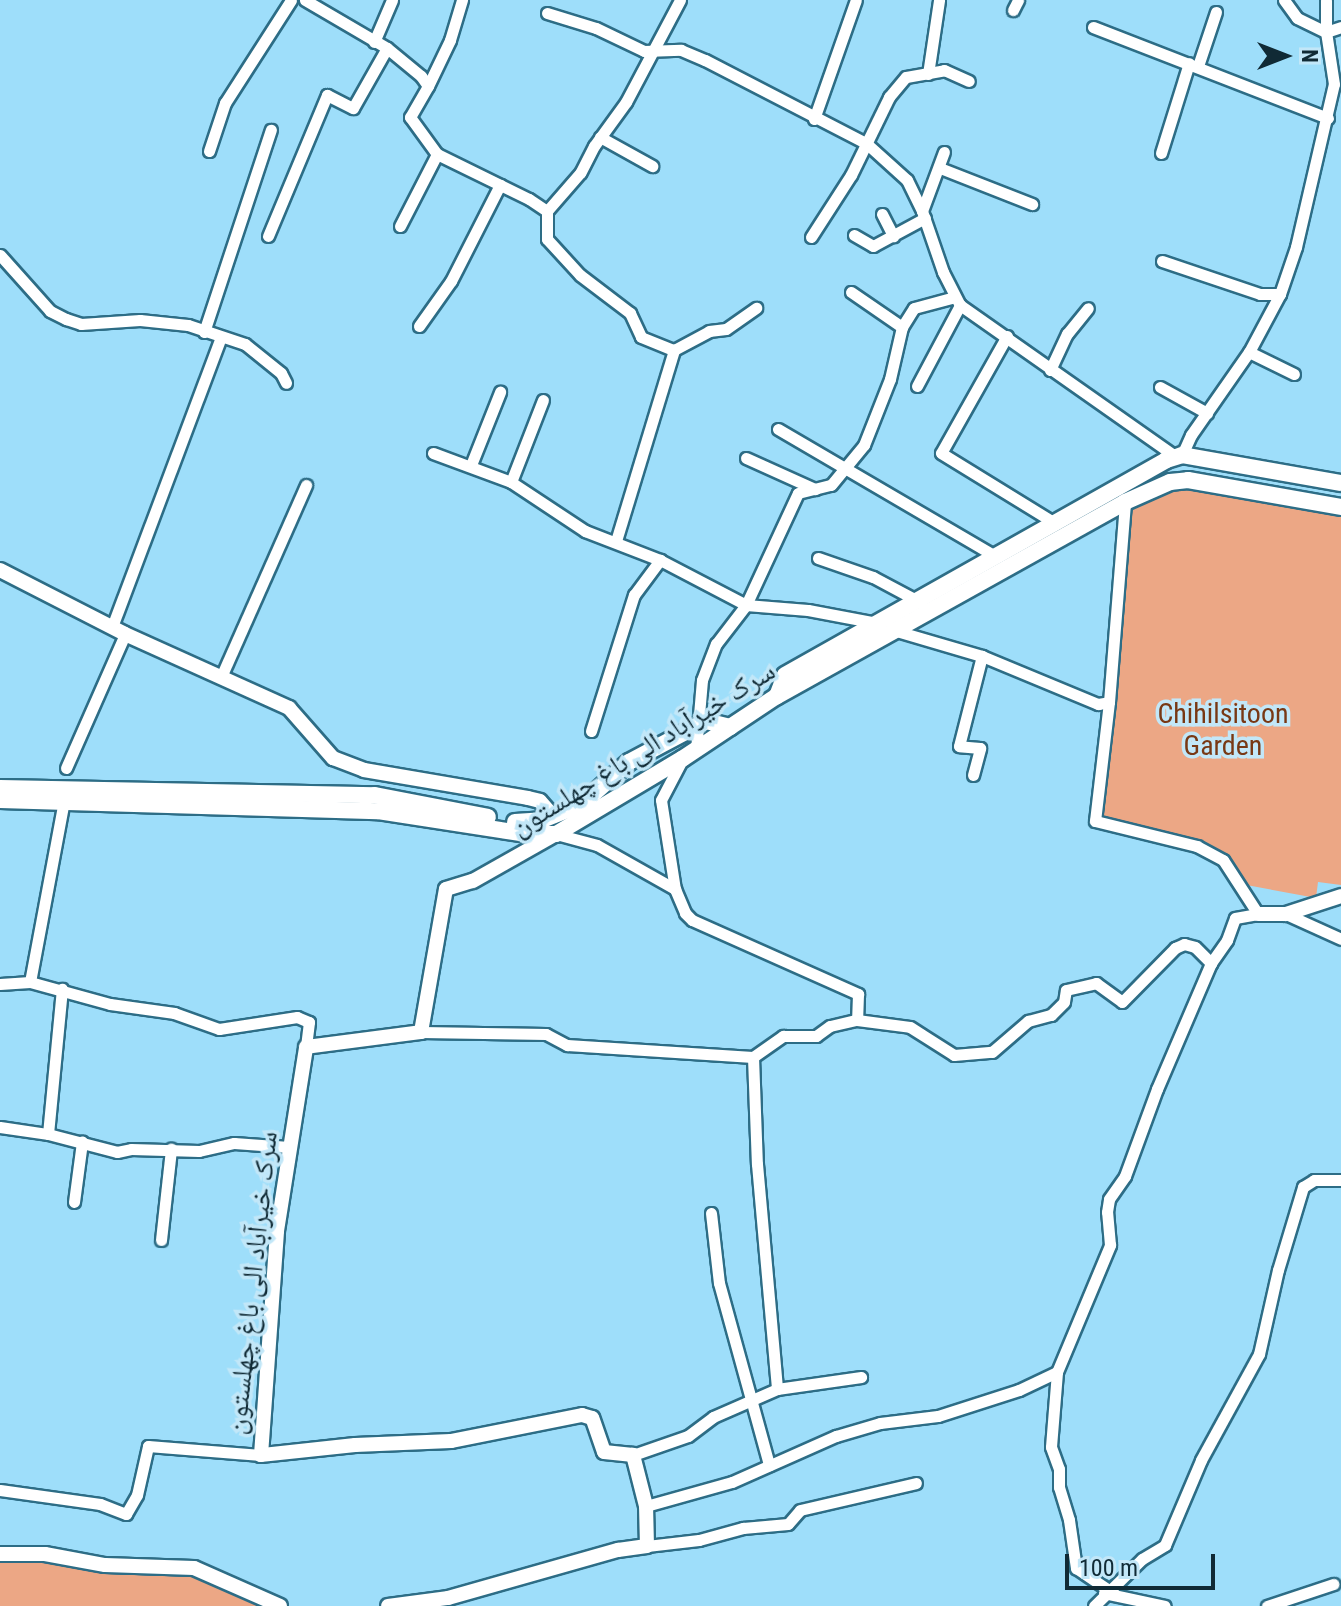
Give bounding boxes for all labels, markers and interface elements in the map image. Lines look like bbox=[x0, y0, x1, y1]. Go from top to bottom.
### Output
north arrow bbox=[1245, 16, 1325, 96]
text: N bbox=[1297, 49, 1322, 63]
street label: سرک خیرآباد الی باغ چهلستون bbox=[505, 654, 781, 844]
park label: Chihilsitoon Garden bbox=[1157, 697, 1289, 763]
street label: سرک خیرآباد الی باغ چهلستون bbox=[219, 1130, 285, 1436]
scale bar bbox=[1069, 1538, 1219, 1588]
text: 100 m bbox=[1079, 1554, 1138, 1582]

